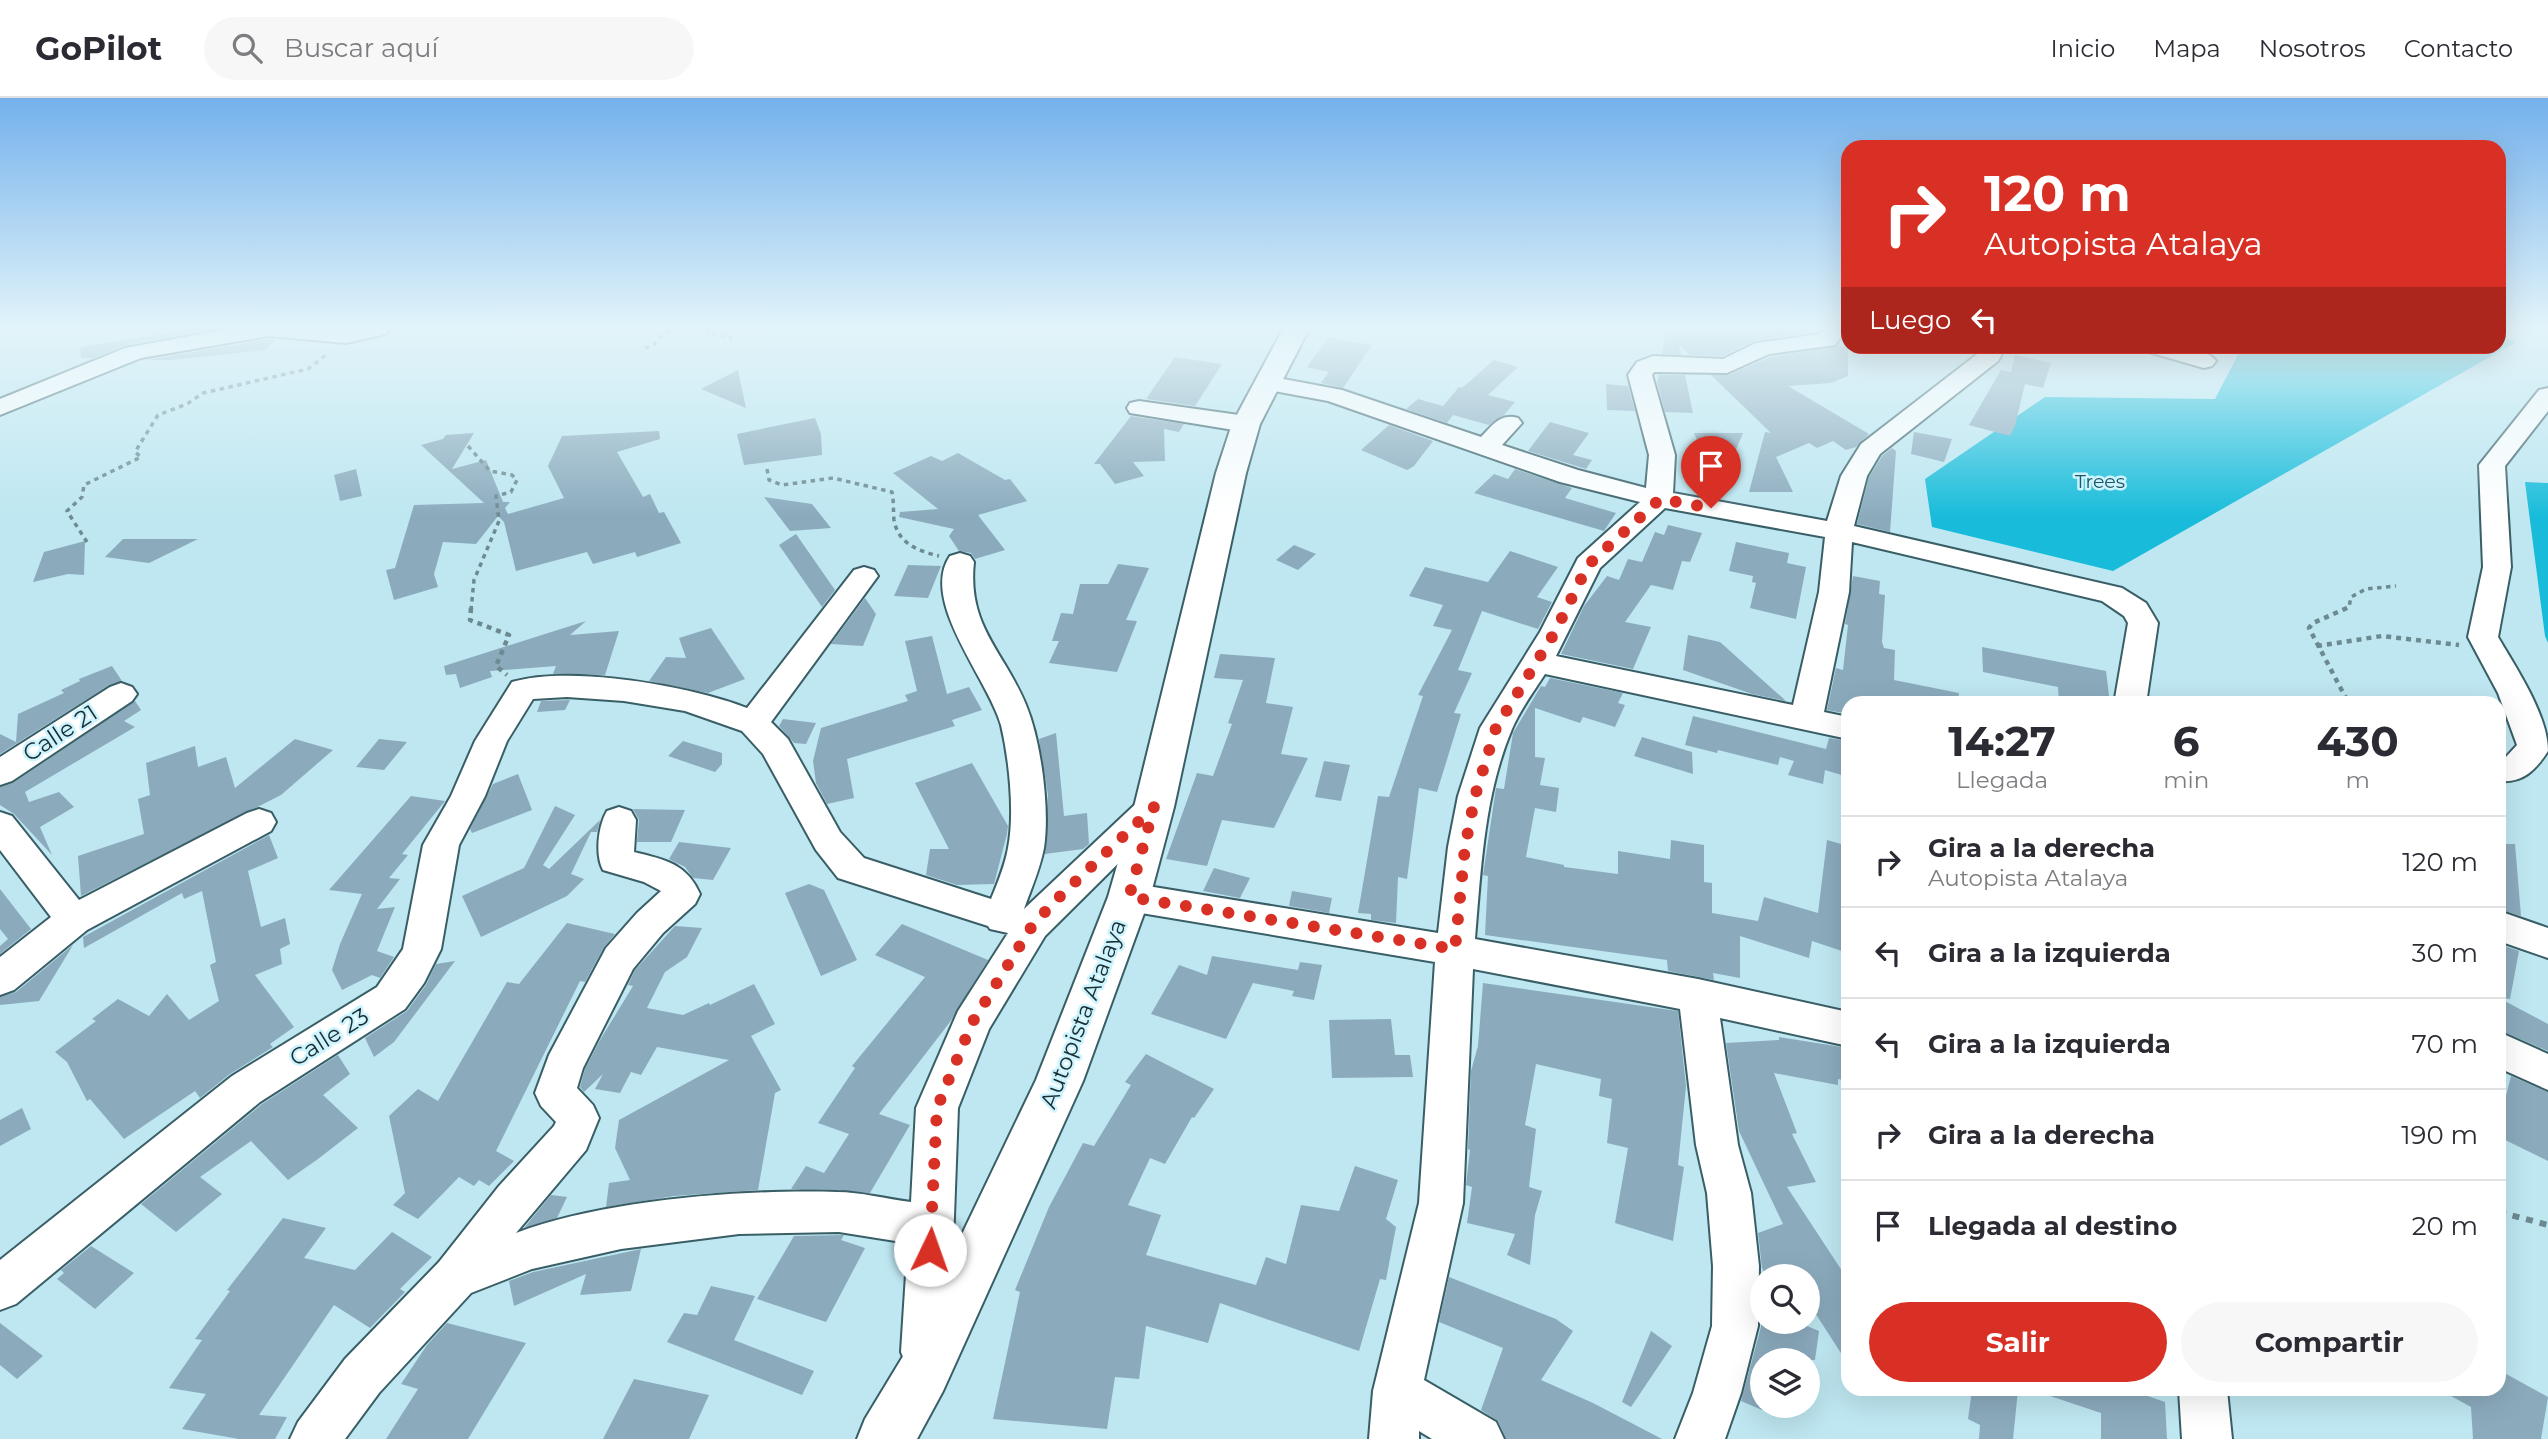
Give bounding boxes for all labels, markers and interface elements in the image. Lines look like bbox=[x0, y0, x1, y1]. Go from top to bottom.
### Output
search box bbox=[204, 17, 694, 80]
text: GoPilot bbox=[35, 28, 162, 68]
icon: search bbox=[228, 29, 266, 67]
text: Buscar aquí bbox=[284, 32, 438, 64]
text: Inicio bbox=[2050, 34, 2115, 63]
text: Mapa bbox=[2153, 34, 2221, 63]
text: Nosotros bbox=[2259, 34, 2366, 63]
text: Contacto bbox=[2404, 34, 2513, 63]
text: 120 m bbox=[1984, 164, 2131, 223]
icon: right bbox=[1869, 168, 1960, 259]
text: Autopista Atalaya bbox=[1984, 224, 2263, 263]
icon: left bbox=[1965, 301, 2003, 339]
text: Luego bbox=[1869, 304, 1951, 336]
pin bbox=[1681, 436, 1741, 508]
icon: arrive bbox=[1692, 447, 1730, 485]
park label: Trees bbox=[2075, 470, 2125, 493]
street label: Calle 21 bbox=[17, 699, 103, 767]
text: 14:27 bbox=[1948, 715, 2056, 767]
text: 6 bbox=[2173, 715, 2200, 767]
text: 430 bbox=[2317, 715, 2399, 767]
text: Llegada bbox=[1956, 766, 2048, 794]
text: min bbox=[2163, 766, 2209, 794]
text: m bbox=[2345, 766, 2370, 794]
text: Gira a la derecha bbox=[1928, 832, 2155, 864]
icon: right bbox=[1869, 843, 1907, 881]
text: 120 m bbox=[2402, 846, 2478, 878]
text: Autopista Atalaya bbox=[1928, 864, 2128, 892]
street label: Autopista Atalaya bbox=[1034, 916, 1132, 1112]
icon: left bbox=[1869, 934, 1907, 972]
text: Gira a la izquierda bbox=[1928, 937, 2171, 969]
text: 30 m bbox=[2412, 937, 2478, 969]
street label: Calle 23 bbox=[284, 1002, 374, 1072]
icon: left bbox=[1869, 1025, 1907, 1063]
text: Gira a la izquierda bbox=[1928, 1028, 2171, 1060]
text: 70 m bbox=[2412, 1028, 2478, 1060]
icon: right bbox=[1869, 1116, 1907, 1154]
text: Gira a la derecha bbox=[1928, 1119, 2155, 1151]
text: 190 m bbox=[2401, 1119, 2478, 1151]
icon: arrive bbox=[1869, 1207, 1907, 1245]
text: Llegada al destino bbox=[1928, 1210, 2177, 1242]
text: 20 m bbox=[2412, 1210, 2478, 1242]
position arrow bbox=[893, 1213, 967, 1287]
map controls bbox=[1750, 1264, 1820, 1418]
button: search bbox=[1750, 1264, 1820, 1334]
button: Salir bbox=[1869, 1302, 2167, 1382]
button: Compartir bbox=[2181, 1302, 2478, 1382]
button: layers bbox=[1750, 1348, 1820, 1418]

